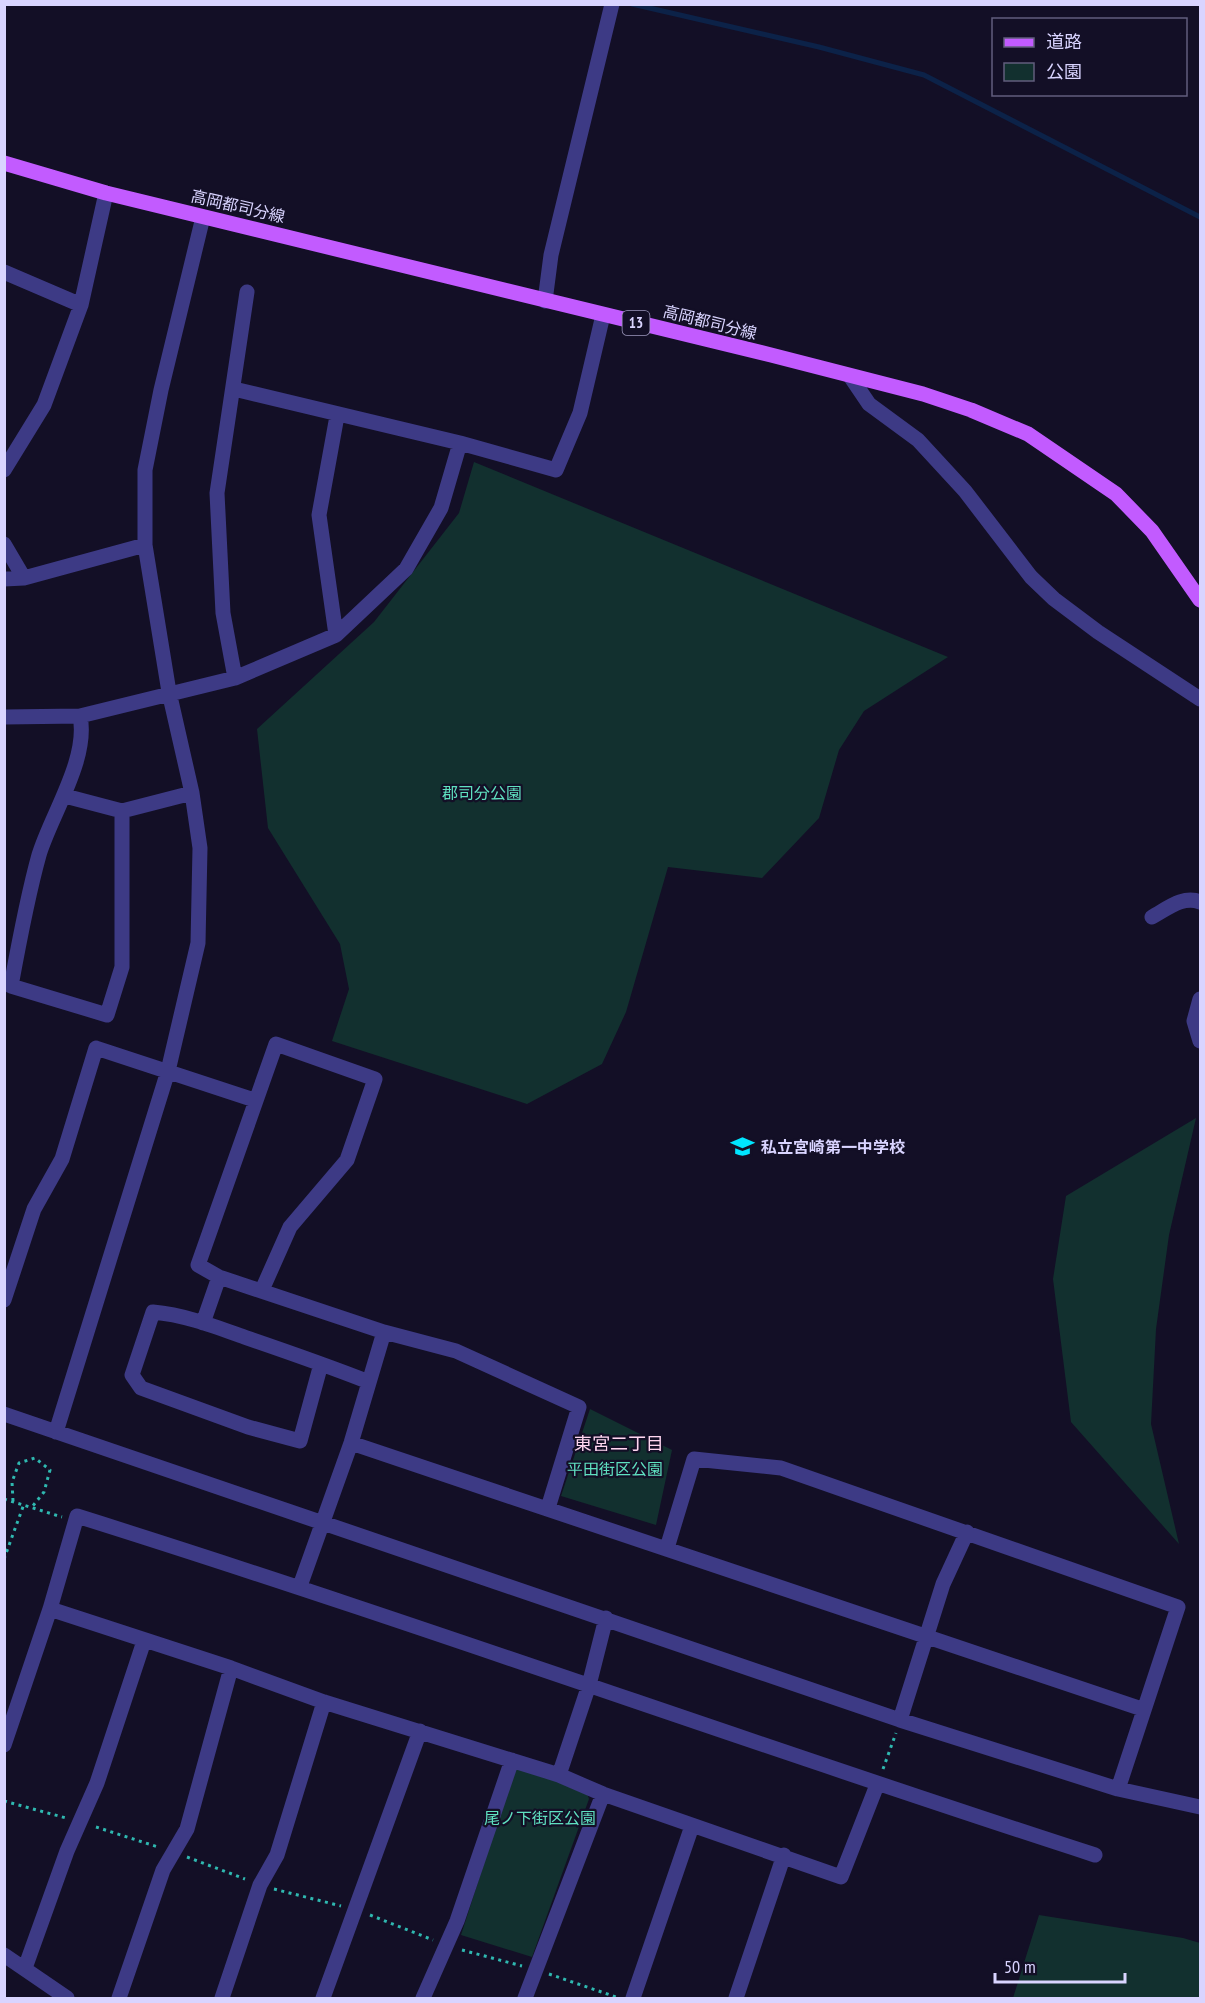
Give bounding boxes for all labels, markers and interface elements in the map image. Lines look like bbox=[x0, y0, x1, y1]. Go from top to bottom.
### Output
legend bbox=[992, 18, 1187, 96]
text: 道路 bbox=[1046, 30, 1082, 53]
text: 公園 bbox=[1046, 60, 1082, 83]
street label: 高岡都司分線 bbox=[189, 185, 287, 227]
street label: 高岡都司分線 bbox=[661, 301, 759, 343]
road number: 13 bbox=[622, 311, 650, 335]
park label: 郡司分公園 bbox=[442, 783, 522, 803]
school or university icon: 私立宮崎第一中学校 bbox=[730, 1134, 756, 1160]
place label: 私立宮崎第一中学校 bbox=[761, 1137, 905, 1157]
district label: 東宮二丁目 bbox=[574, 1432, 664, 1455]
park label: 平田街区公園 bbox=[567, 1459, 663, 1479]
park label: 尾ノ下街区公園 bbox=[484, 1808, 596, 1828]
scale bar bbox=[995, 1946, 1126, 1984]
text: 50 m bbox=[1004, 1955, 1036, 1978]

